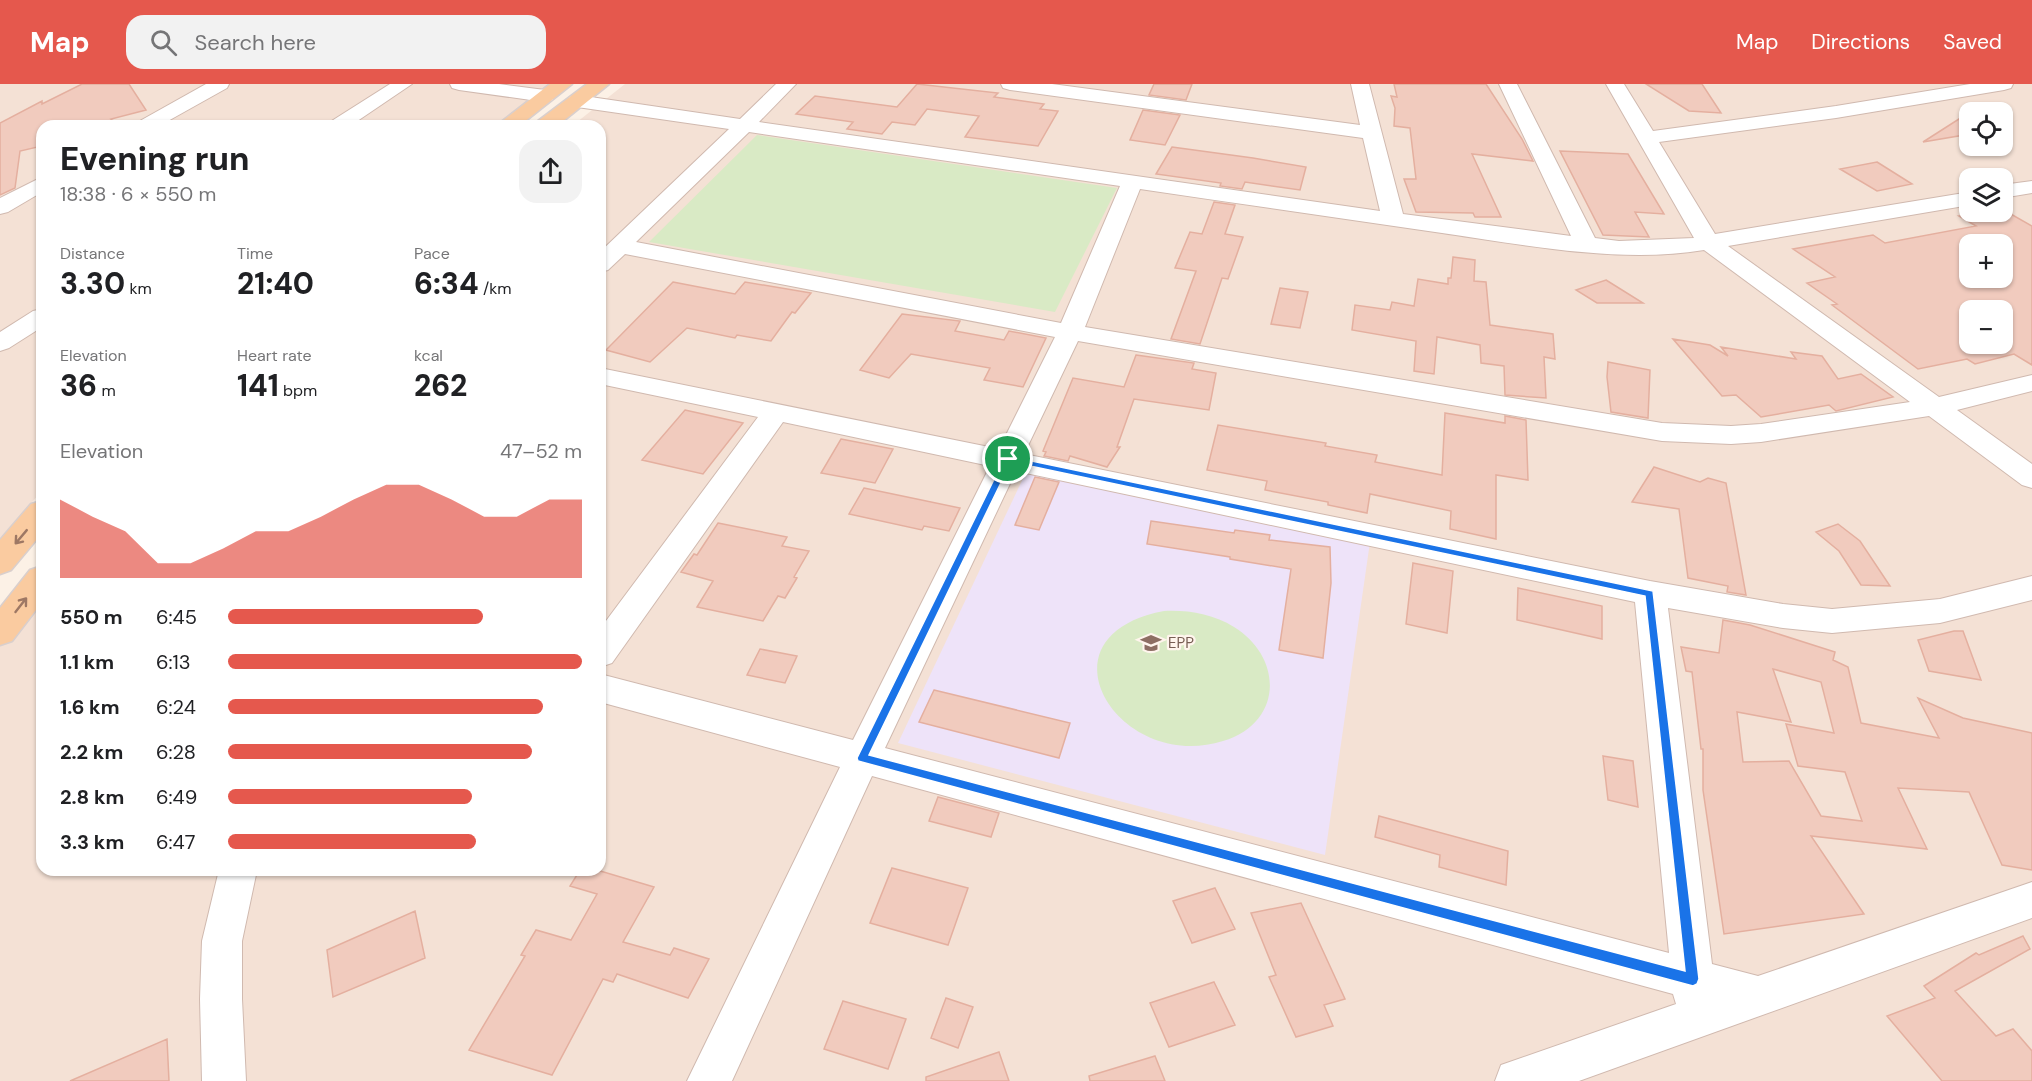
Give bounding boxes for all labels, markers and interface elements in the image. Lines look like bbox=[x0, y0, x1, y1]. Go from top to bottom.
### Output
search box bbox=[126, 15, 546, 69]
text: Map bbox=[30, 24, 90, 61]
icon: search bbox=[147, 26, 180, 59]
text: Search here bbox=[195, 28, 316, 57]
text: Map bbox=[1736, 28, 1778, 56]
text: Directions bbox=[1811, 28, 1910, 56]
text: Saved bbox=[1943, 28, 2002, 56]
map controls bbox=[1959, 102, 2013, 354]
button: locate bbox=[1959, 102, 2013, 156]
text: Evening run bbox=[60, 137, 249, 180]
button: share bbox=[519, 140, 582, 203]
button: layers bbox=[1959, 168, 2013, 222]
text: 18:38 · 6 × 550 m bbox=[60, 181, 216, 207]
button: + bbox=[1959, 234, 2013, 288]
text: Distance bbox=[60, 243, 125, 264]
text: Time bbox=[237, 243, 273, 264]
text: Pace bbox=[414, 243, 450, 264]
text: 3.30 bbox=[60, 264, 125, 303]
text: 21:40 bbox=[237, 264, 314, 303]
text: 6:34 bbox=[414, 264, 479, 303]
text: km bbox=[125, 278, 152, 299]
text: /km bbox=[479, 278, 511, 299]
button: − bbox=[1959, 300, 2013, 354]
text: Elevation bbox=[60, 345, 127, 366]
text: Heart rate bbox=[237, 345, 312, 366]
text: kcal bbox=[414, 345, 443, 366]
text: 36 bbox=[60, 366, 97, 405]
text: 141 bbox=[237, 366, 279, 405]
text: 262 bbox=[414, 366, 467, 405]
text: m bbox=[97, 380, 116, 401]
text: bpm bbox=[279, 380, 317, 401]
pin bbox=[982, 433, 1033, 484]
text: Elevation bbox=[60, 438, 143, 464]
text: 47–52 m bbox=[500, 438, 582, 464]
icon: arrive bbox=[991, 442, 1024, 475]
one-way arrow bbox=[14, 529, 28, 544]
one-way arrow bbox=[15, 597, 27, 613]
text: 550 m bbox=[60, 604, 122, 630]
text: 6:45 bbox=[156, 604, 197, 630]
school or university icon: EPP bbox=[1139, 631, 1163, 655]
place label: EPP bbox=[1168, 633, 1194, 653]
text: 1.1 km bbox=[60, 649, 114, 675]
text: 6:13 bbox=[156, 649, 191, 675]
text: 1.6 km bbox=[60, 694, 119, 720]
text: 6:24 bbox=[156, 694, 196, 720]
text: 2.2 km bbox=[60, 739, 123, 765]
text: 6:28 bbox=[156, 739, 196, 765]
text: 2.8 km bbox=[60, 784, 124, 810]
text: 6:49 bbox=[156, 784, 197, 810]
text: 3.3 km bbox=[60, 829, 124, 855]
text: 6:47 bbox=[156, 829, 195, 855]

